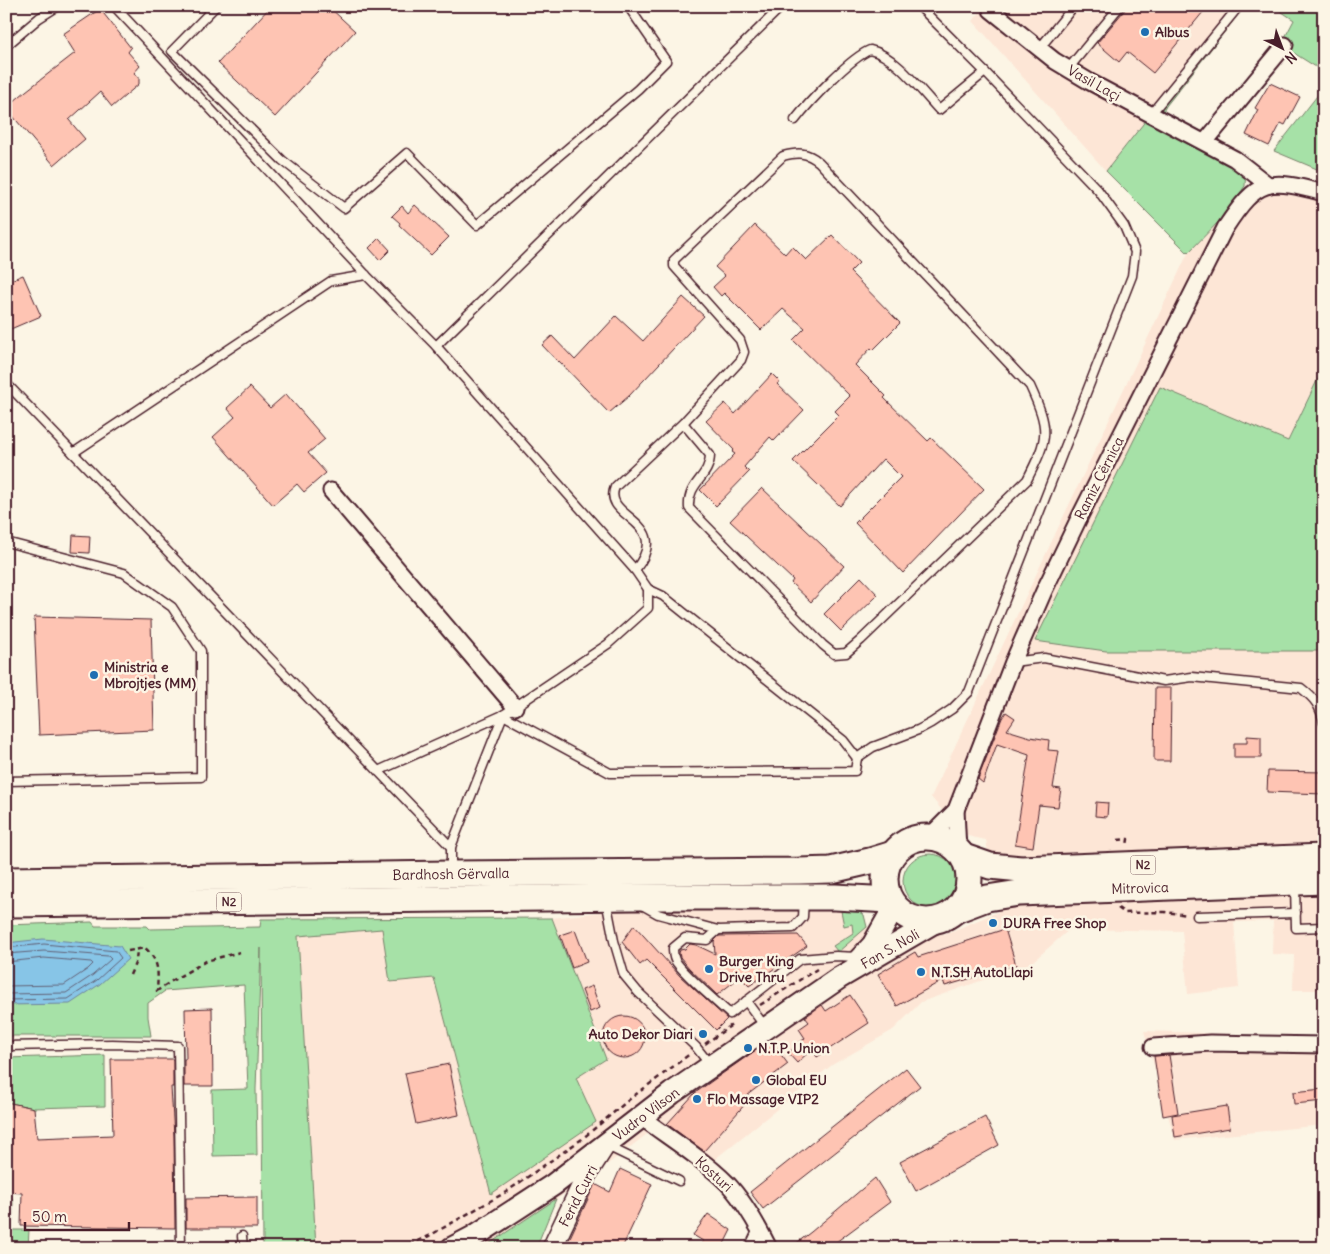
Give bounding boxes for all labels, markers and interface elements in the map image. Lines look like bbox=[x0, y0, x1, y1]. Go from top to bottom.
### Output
north arrow bbox=[1258, 22, 1308, 72]
place label: Albus bbox=[1155, 23, 1190, 41]
marker: Albus bbox=[1139, 26, 1151, 38]
text: N bbox=[1281, 48, 1300, 68]
street label: Vasil Laçi bbox=[1064, 61, 1124, 105]
street label: Ramiz Cërnica bbox=[1070, 434, 1128, 522]
place label: Ministria e Mbrojtjes (MM) bbox=[104, 658, 196, 692]
marker: Ministria e Mbrojtjes (MM) bbox=[88, 669, 100, 681]
road number: N2 bbox=[1130, 856, 1156, 874]
street label: Bardhosh Gërvalla bbox=[392, 864, 510, 884]
street label: Mitrovica bbox=[1111, 878, 1169, 898]
road number: N2 bbox=[216, 892, 242, 912]
place label: DURA Free Shop bbox=[1003, 914, 1106, 932]
marker: DURA Free Shop bbox=[987, 917, 999, 929]
street label: Fan S. Noli bbox=[858, 925, 922, 973]
place label: Burger King Drive Thru bbox=[719, 952, 794, 986]
marker: Burger King Drive Thru bbox=[703, 963, 715, 975]
place label: N.T.SH AutoLlapi bbox=[931, 963, 1033, 981]
marker: N.T.SH AutoLlapi bbox=[915, 966, 927, 978]
place label: Auto Dekor Diari bbox=[589, 1025, 693, 1043]
marker: Auto Dekor Diari bbox=[697, 1028, 709, 1040]
place label: N.T.P. Union bbox=[758, 1039, 830, 1057]
marker: N.T.P. Union bbox=[742, 1042, 754, 1054]
place label: Global EU bbox=[766, 1071, 827, 1089]
marker: Global EU bbox=[750, 1074, 762, 1086]
street label: Vudro Vilson bbox=[609, 1083, 683, 1145]
place label: Flo Massage VIP2 bbox=[707, 1090, 819, 1108]
marker: Flo Massage VIP2 bbox=[691, 1093, 703, 1105]
street label: Kosturi bbox=[691, 1152, 737, 1196]
street label: Ferid Curri bbox=[555, 1162, 601, 1230]
scale bar bbox=[25, 1199, 129, 1231]
text: 50 m bbox=[32, 1207, 67, 1226]

